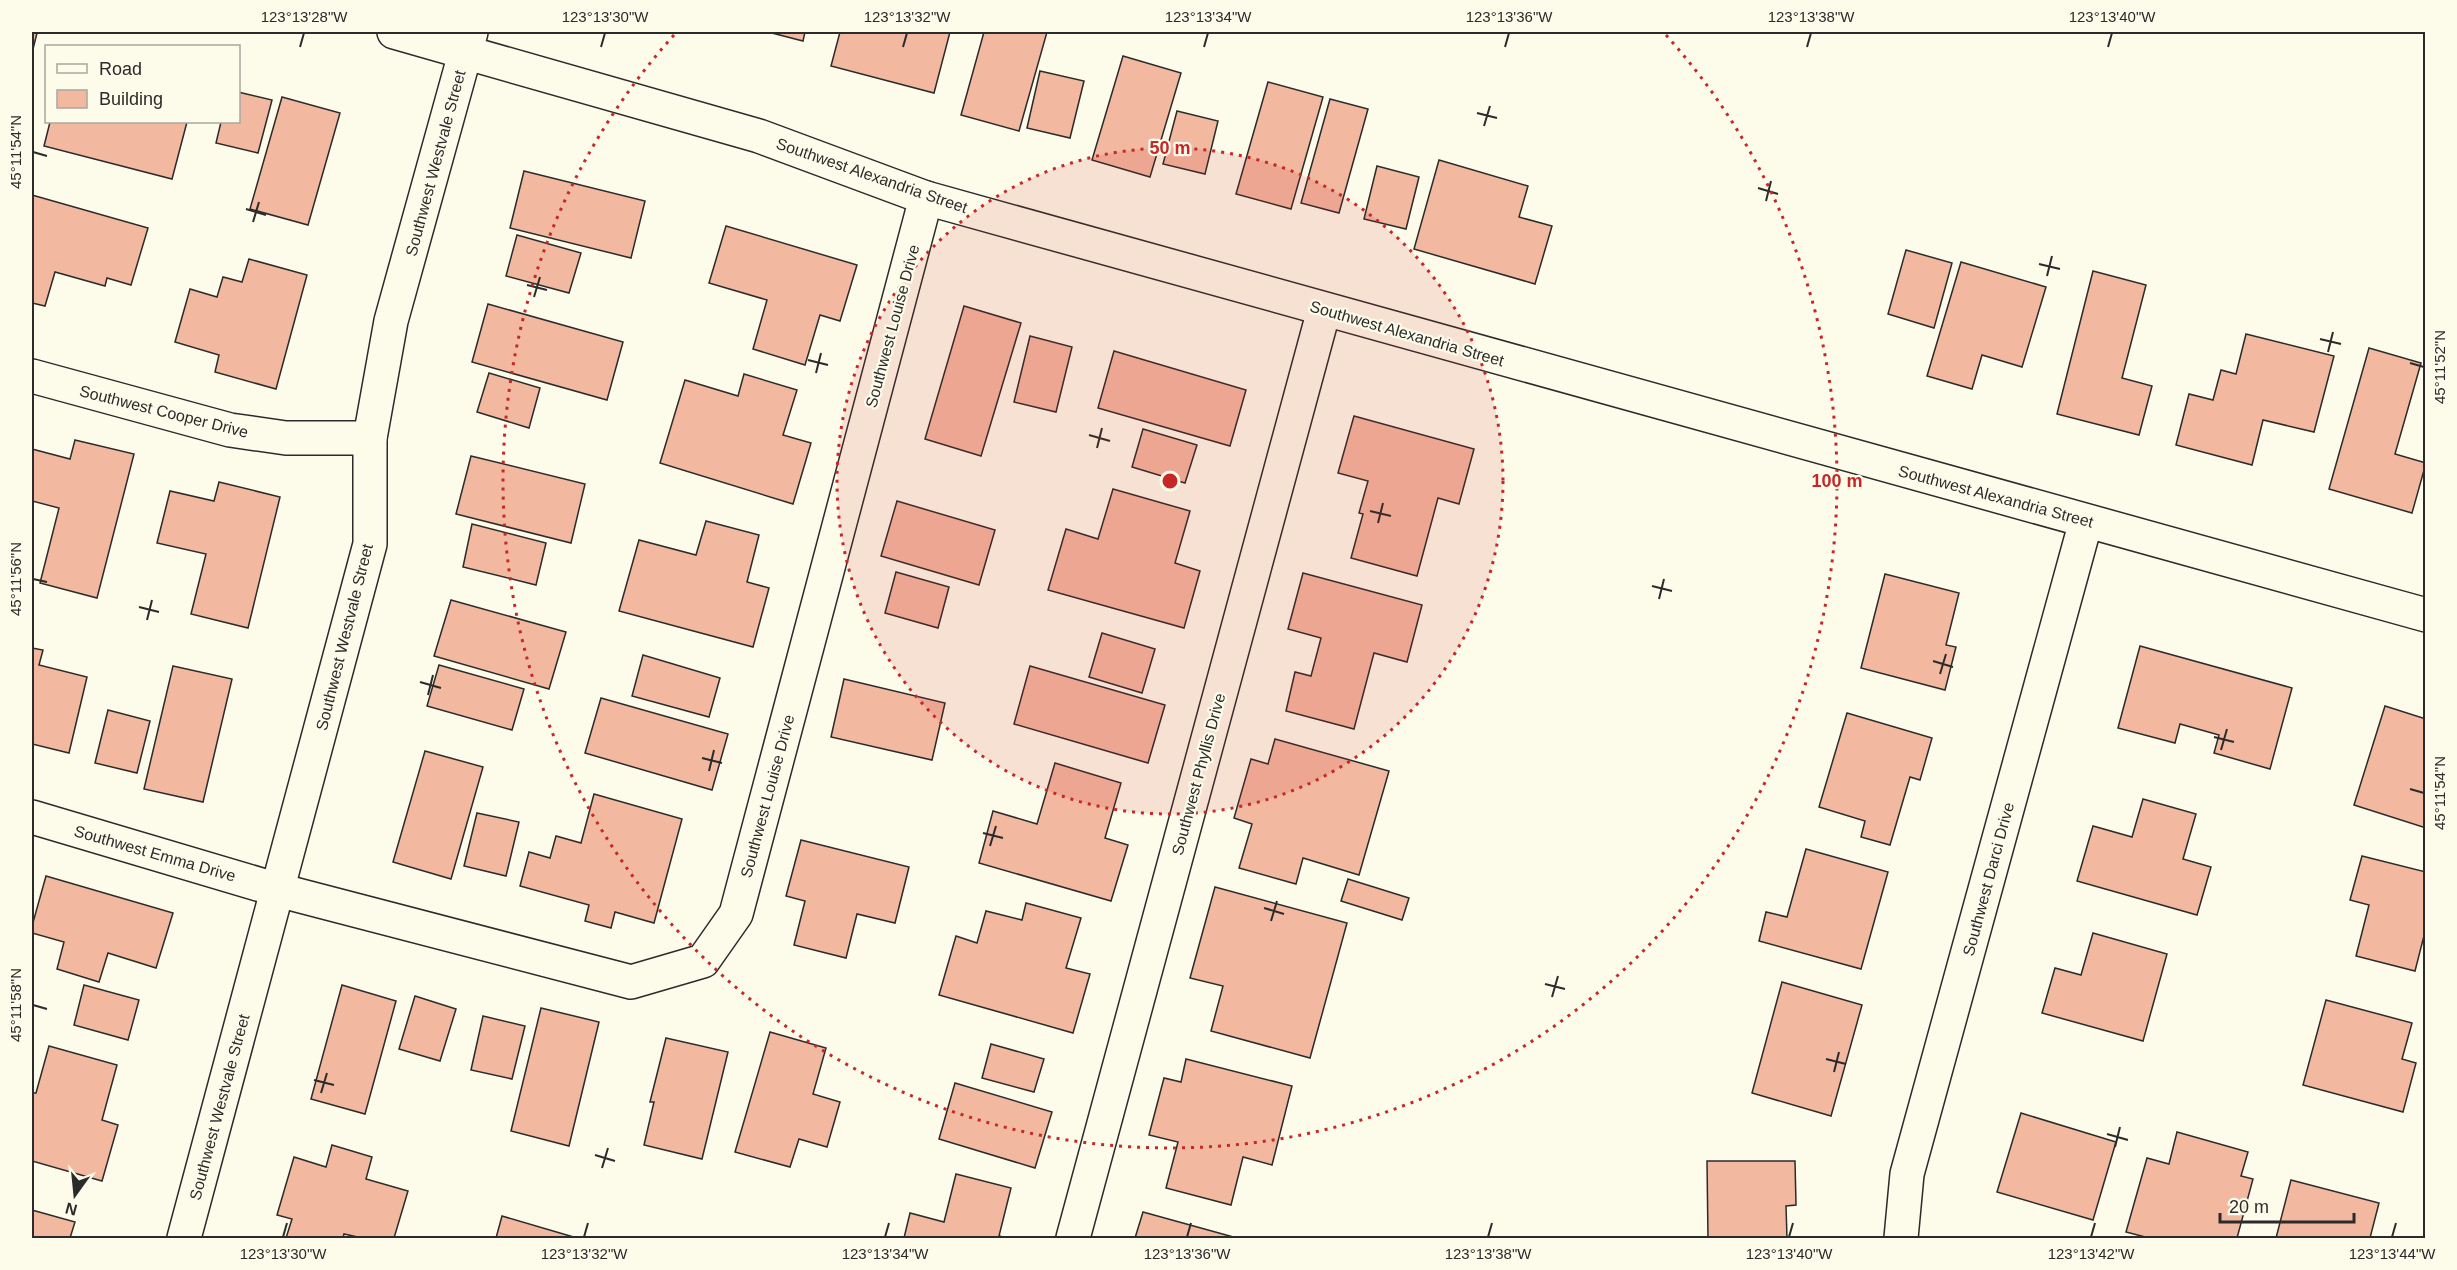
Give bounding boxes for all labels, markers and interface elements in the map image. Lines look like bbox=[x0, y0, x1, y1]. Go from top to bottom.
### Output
text: 123°13'28"W bbox=[261, 8, 348, 25]
text: 123°13'30"W bbox=[562, 8, 649, 25]
text: 123°13'32"W bbox=[864, 8, 951, 25]
text: 123°13'34"W bbox=[1165, 8, 1252, 25]
text: 123°13'36"W bbox=[1466, 8, 1553, 25]
text: 123°13'38"W bbox=[1768, 8, 1855, 25]
text: 123°13'40"W bbox=[2069, 8, 2156, 25]
legend bbox=[45, 45, 240, 123]
text: Road bbox=[99, 59, 142, 79]
street label: Southwest Westvale Street bbox=[402, 68, 469, 258]
text: Building bbox=[99, 89, 163, 109]
text: 45°11'54"N bbox=[7, 115, 24, 189]
street label: Southwest Alexandria Street bbox=[774, 135, 970, 216]
text: 50 m bbox=[1149, 138, 1191, 158]
street label: Southwest Louise Drive bbox=[863, 243, 922, 410]
street label: Southwest Alexandria Street bbox=[1308, 298, 1506, 370]
text: 45°11'52"N bbox=[2431, 330, 2448, 404]
street label: Southwest Cooper Drive bbox=[78, 382, 250, 441]
street label: Southwest Alexandria Street bbox=[1897, 462, 2096, 531]
centre of rings bbox=[1160, 471, 1180, 491]
text: 100 m bbox=[1811, 471, 1863, 491]
street label: Southwest Westvale Street bbox=[313, 541, 376, 732]
text: 45°11'56"N bbox=[7, 542, 24, 616]
street label: Southwest Phyllis Drive bbox=[1169, 691, 1228, 857]
street label: Southwest Louise Drive bbox=[738, 713, 797, 880]
text: 45°11'54"N bbox=[2431, 756, 2448, 830]
street label: Southwest Darci Drive bbox=[1960, 800, 2017, 958]
street label: Southwest Emma Drive bbox=[72, 822, 238, 885]
text: 45°11'58"N bbox=[7, 968, 24, 1042]
street label: Southwest Westvale Street bbox=[186, 1012, 253, 1202]
north arrow bbox=[45, 1165, 105, 1225]
scale bar bbox=[2220, 1186, 2354, 1224]
text: 20 m bbox=[2229, 1197, 2269, 1217]
text: N bbox=[63, 1199, 79, 1219]
text: 123°13'30"W bbox=[240, 1245, 327, 1262]
text: 123°13'32"W bbox=[541, 1245, 628, 1262]
text: 123°13'34"W bbox=[842, 1245, 929, 1262]
text: 123°13'36"W bbox=[1144, 1245, 1231, 1262]
text: 123°13'38"W bbox=[1445, 1245, 1532, 1262]
text: 123°13'40"W bbox=[1746, 1245, 1833, 1262]
text: 123°13'42"W bbox=[2048, 1245, 2135, 1262]
text: 123°13'44"W bbox=[2349, 1245, 2436, 1262]

